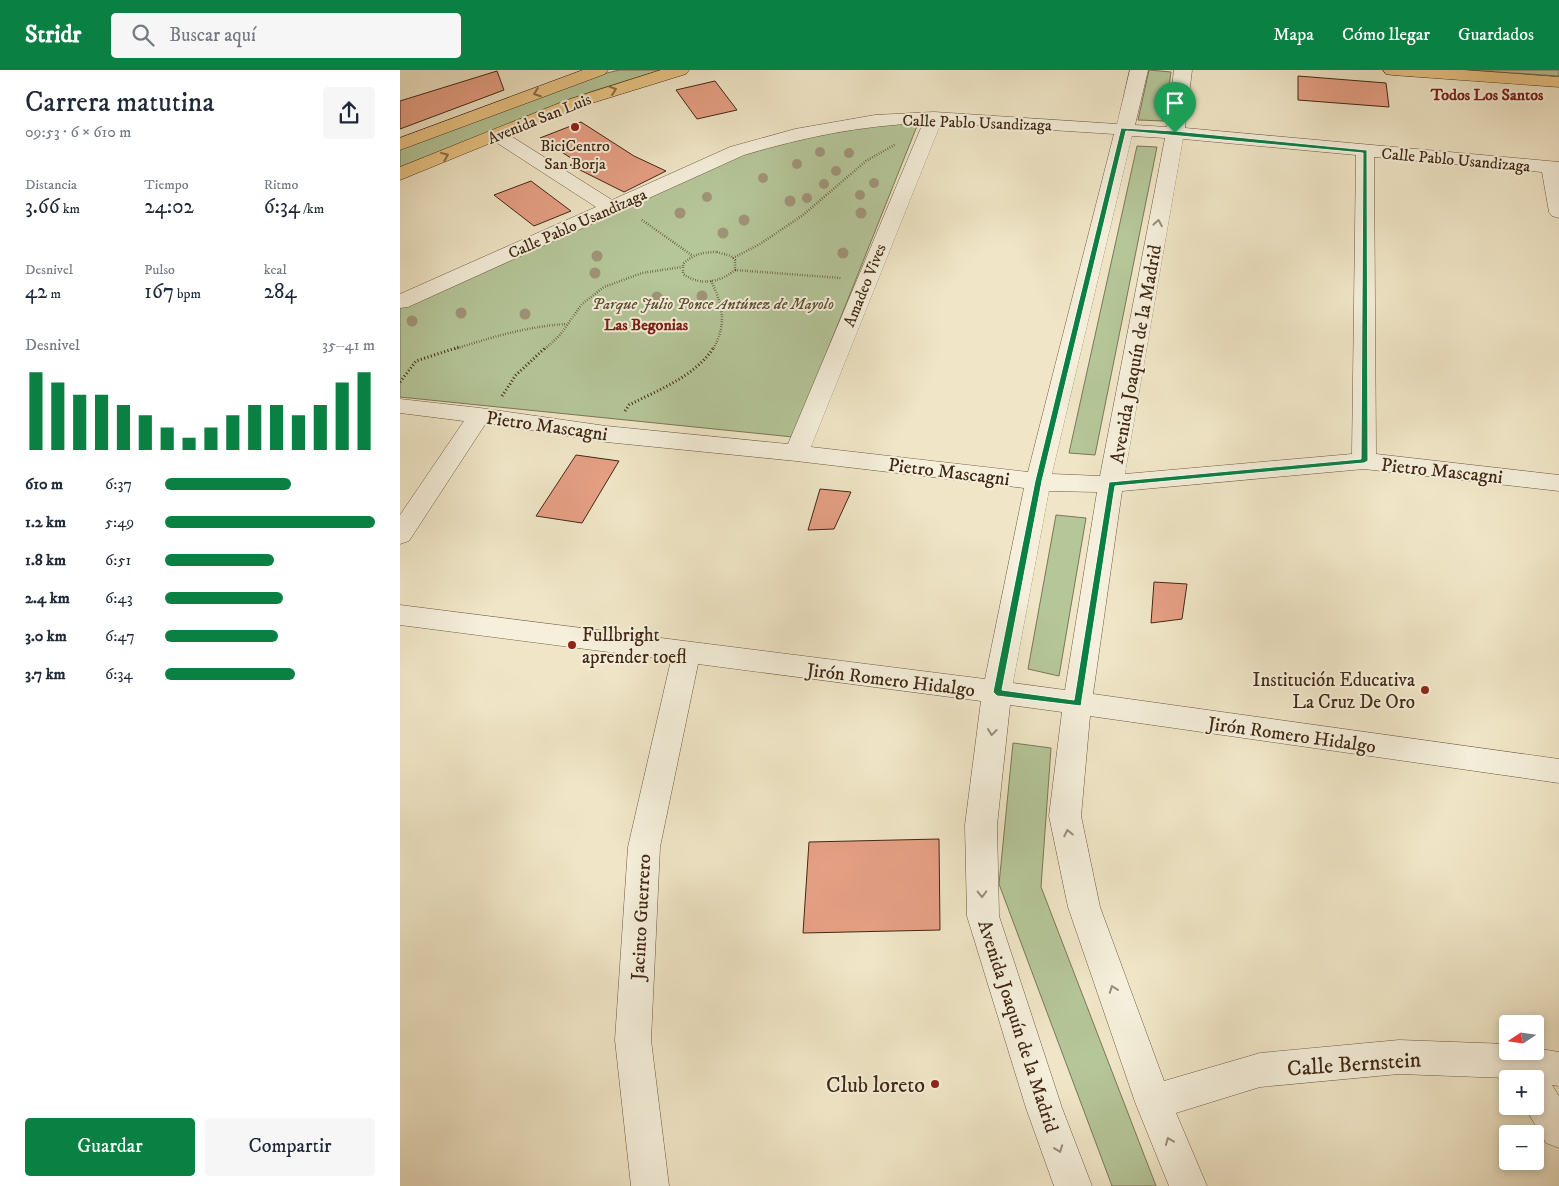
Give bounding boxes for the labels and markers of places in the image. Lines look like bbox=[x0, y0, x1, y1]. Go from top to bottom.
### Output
pin bbox=[1154, 82, 1196, 133]
marker: BiciCentro San Borja bbox=[569, 121, 581, 133]
place label: BiciCentro San Borja bbox=[540, 136, 610, 174]
place label: Fullbright aprender toefl bbox=[582, 624, 687, 669]
marker: Fullbright aprender toefl bbox=[566, 639, 578, 651]
place label: Institución Educativa La Cruz De Oro bbox=[1253, 669, 1415, 714]
marker: Institución Educativa La Cruz De Oro bbox=[1419, 684, 1431, 696]
place label: Club loreto bbox=[826, 1072, 925, 1099]
marker: Club loreto bbox=[929, 1078, 941, 1090]

